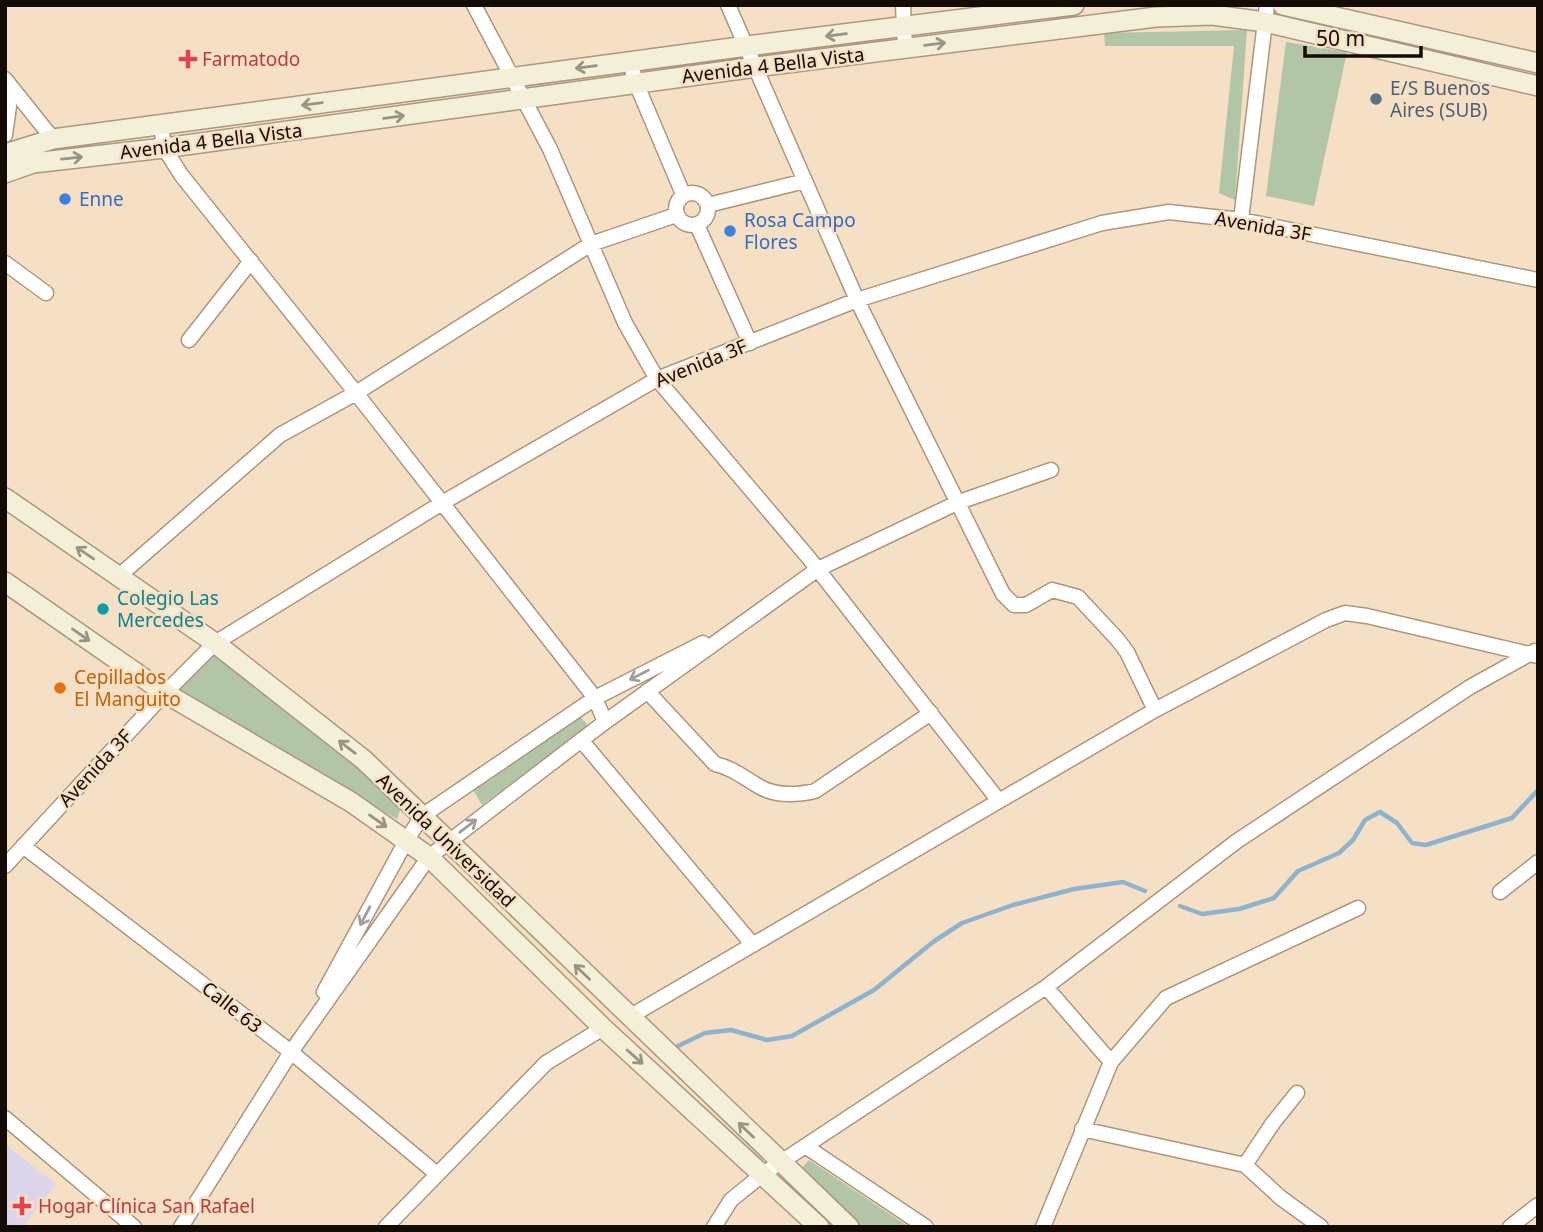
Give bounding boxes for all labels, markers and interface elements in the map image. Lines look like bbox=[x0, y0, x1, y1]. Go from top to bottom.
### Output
scale bar bbox=[1305, 14, 1420, 58]
text: 50 m bbox=[1316, 24, 1365, 52]
one-way arrow bbox=[825, 29, 848, 42]
one-way arrow bbox=[924, 38, 946, 51]
street label: Avenida 4 Bella Vista bbox=[680, 41, 866, 89]
place label: Farmatodo bbox=[202, 46, 300, 72]
marker: Farmatodo bbox=[180, 51, 196, 67]
one-way arrow bbox=[575, 61, 598, 74]
place label: E/S Buenos Aires (SUB) bbox=[1390, 75, 1490, 123]
marker: E/S Buenos Aires (SUB) bbox=[1368, 91, 1384, 107]
one-way arrow bbox=[301, 98, 324, 111]
one-way arrow bbox=[382, 110, 405, 123]
street label: Avenida 4 Bella Vista bbox=[118, 117, 304, 165]
one-way arrow bbox=[60, 152, 82, 165]
place label: Enne bbox=[79, 186, 124, 212]
marker: Enne bbox=[57, 191, 73, 207]
street label: Avenida 3F bbox=[1213, 205, 1313, 247]
place label: Rosa Campo Flores bbox=[744, 207, 856, 255]
marker: Rosa Campo Flores bbox=[722, 223, 738, 239]
street label: Avenida 3F bbox=[651, 333, 751, 393]
one-way arrow bbox=[76, 546, 96, 560]
place label: Colegio Las Mercedes bbox=[117, 585, 219, 633]
marker: Colegio Las Mercedes bbox=[95, 601, 111, 617]
one-way arrow bbox=[71, 628, 90, 642]
place label: Cepillados El Manguito bbox=[74, 664, 181, 712]
one-way arrow bbox=[630, 669, 650, 683]
marker: Cepillados El Manguito bbox=[52, 680, 68, 696]
street label: Avenida 3F bbox=[52, 724, 138, 812]
one-way arrow bbox=[338, 739, 356, 754]
street label: Avenida Universidad bbox=[371, 767, 521, 913]
one-way arrow bbox=[368, 814, 387, 828]
one-way arrow bbox=[458, 818, 476, 833]
one-way arrow bbox=[358, 905, 371, 926]
one-way arrow bbox=[574, 963, 591, 980]
street label: Calle 63 bbox=[196, 975, 268, 1039]
one-way arrow bbox=[626, 1049, 644, 1065]
one-way arrow bbox=[737, 1121, 754, 1138]
place label: Hogar Clínica San Rafael bbox=[38, 1193, 255, 1219]
marker: Hogar Clínica San Rafael bbox=[12, 1196, 32, 1216]

